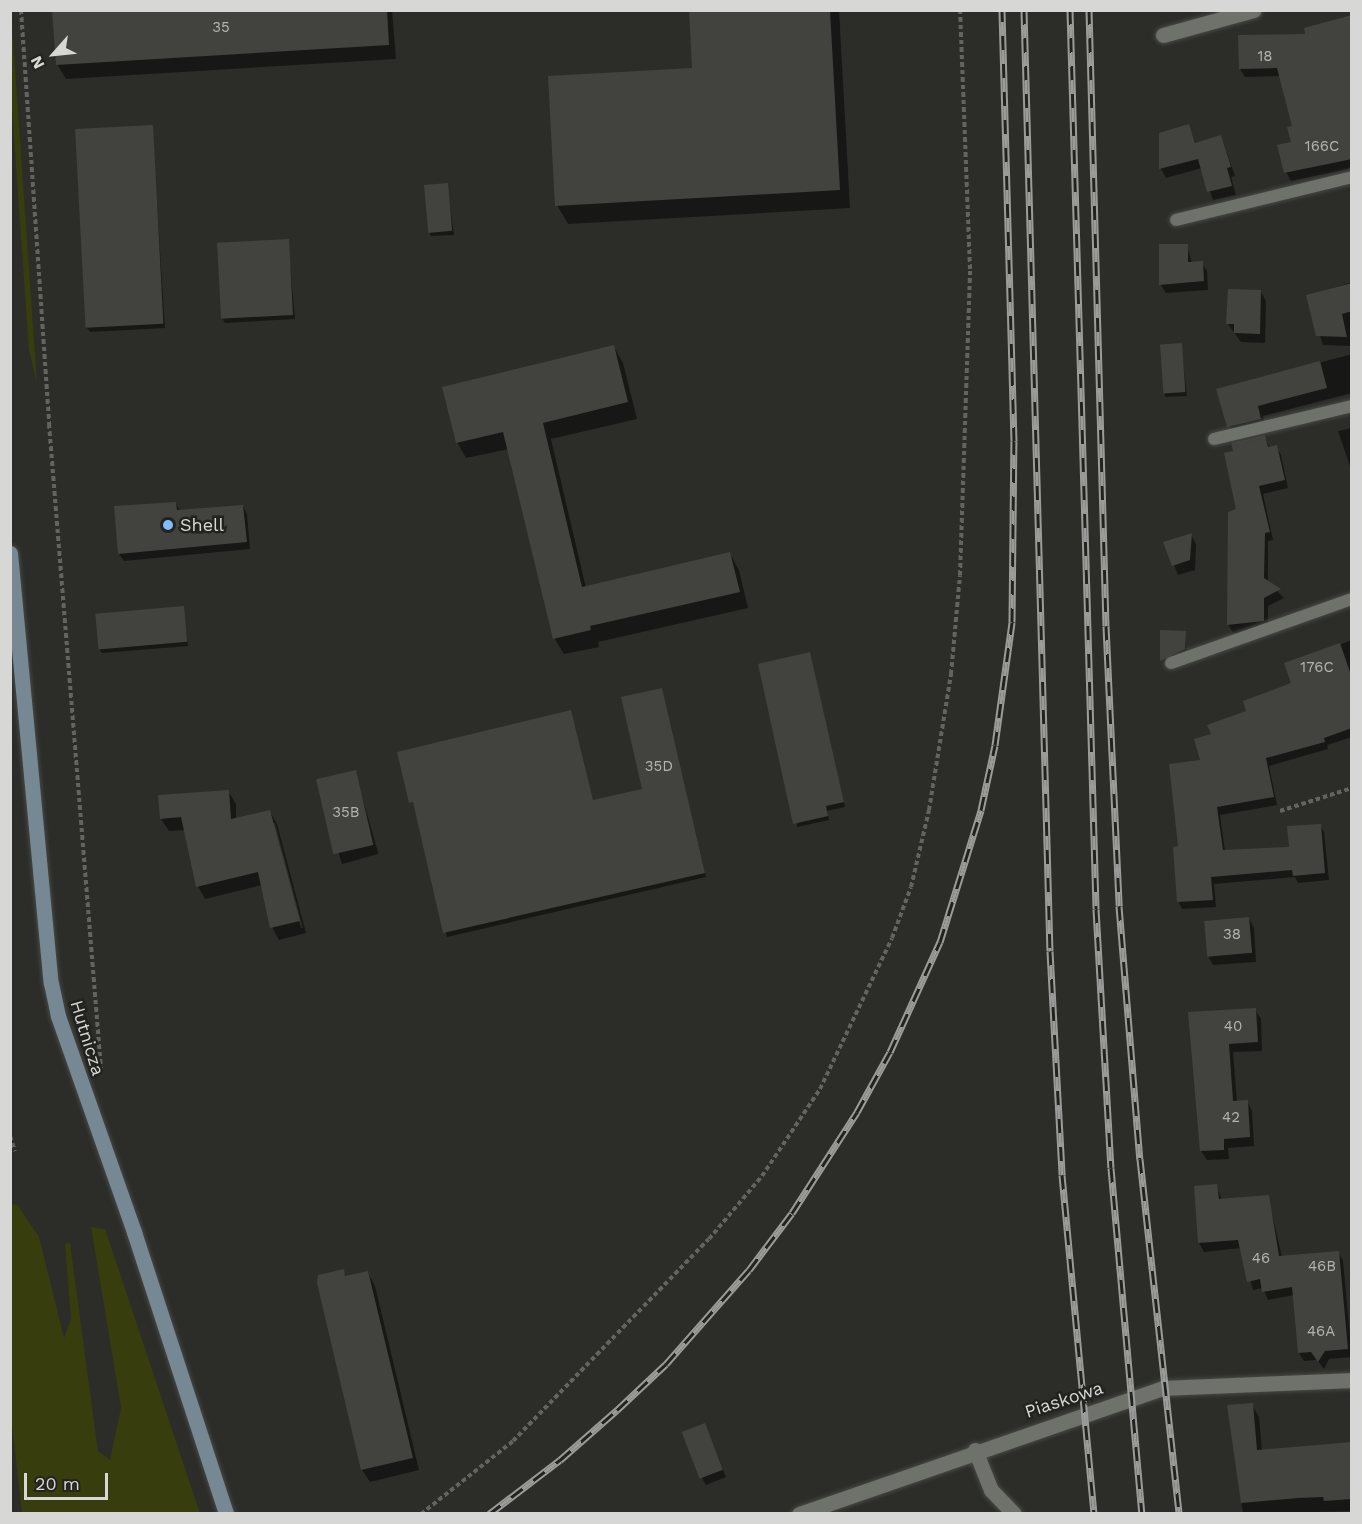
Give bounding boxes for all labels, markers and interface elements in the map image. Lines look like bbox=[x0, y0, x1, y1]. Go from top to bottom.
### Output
house number: 35 bbox=[212, 19, 230, 37]
north arrow bbox=[24, 24, 84, 84]
house number: 18 bbox=[1257, 48, 1273, 66]
text: N bbox=[26, 53, 49, 72]
house number: 166C bbox=[1305, 138, 1339, 156]
place label: Shell bbox=[180, 514, 224, 536]
marker: Shell bbox=[161, 518, 175, 532]
house number: 176C bbox=[1300, 659, 1334, 677]
house number: 35D bbox=[645, 758, 673, 776]
house number: 35B bbox=[332, 804, 360, 822]
house number: 38 bbox=[1223, 926, 1241, 944]
street label: Hutnicza bbox=[65, 998, 109, 1078]
house number: 40 bbox=[1224, 1018, 1242, 1036]
house number: 42 bbox=[1222, 1109, 1240, 1127]
house number: 46 bbox=[1252, 1250, 1270, 1268]
house number: 46B bbox=[1308, 1258, 1336, 1276]
house number: 46A bbox=[1307, 1323, 1335, 1341]
street label: Piaskowa bbox=[1022, 1377, 1106, 1423]
scale bar bbox=[27, 1461, 111, 1499]
text: 20 m bbox=[35, 1473, 80, 1494]

